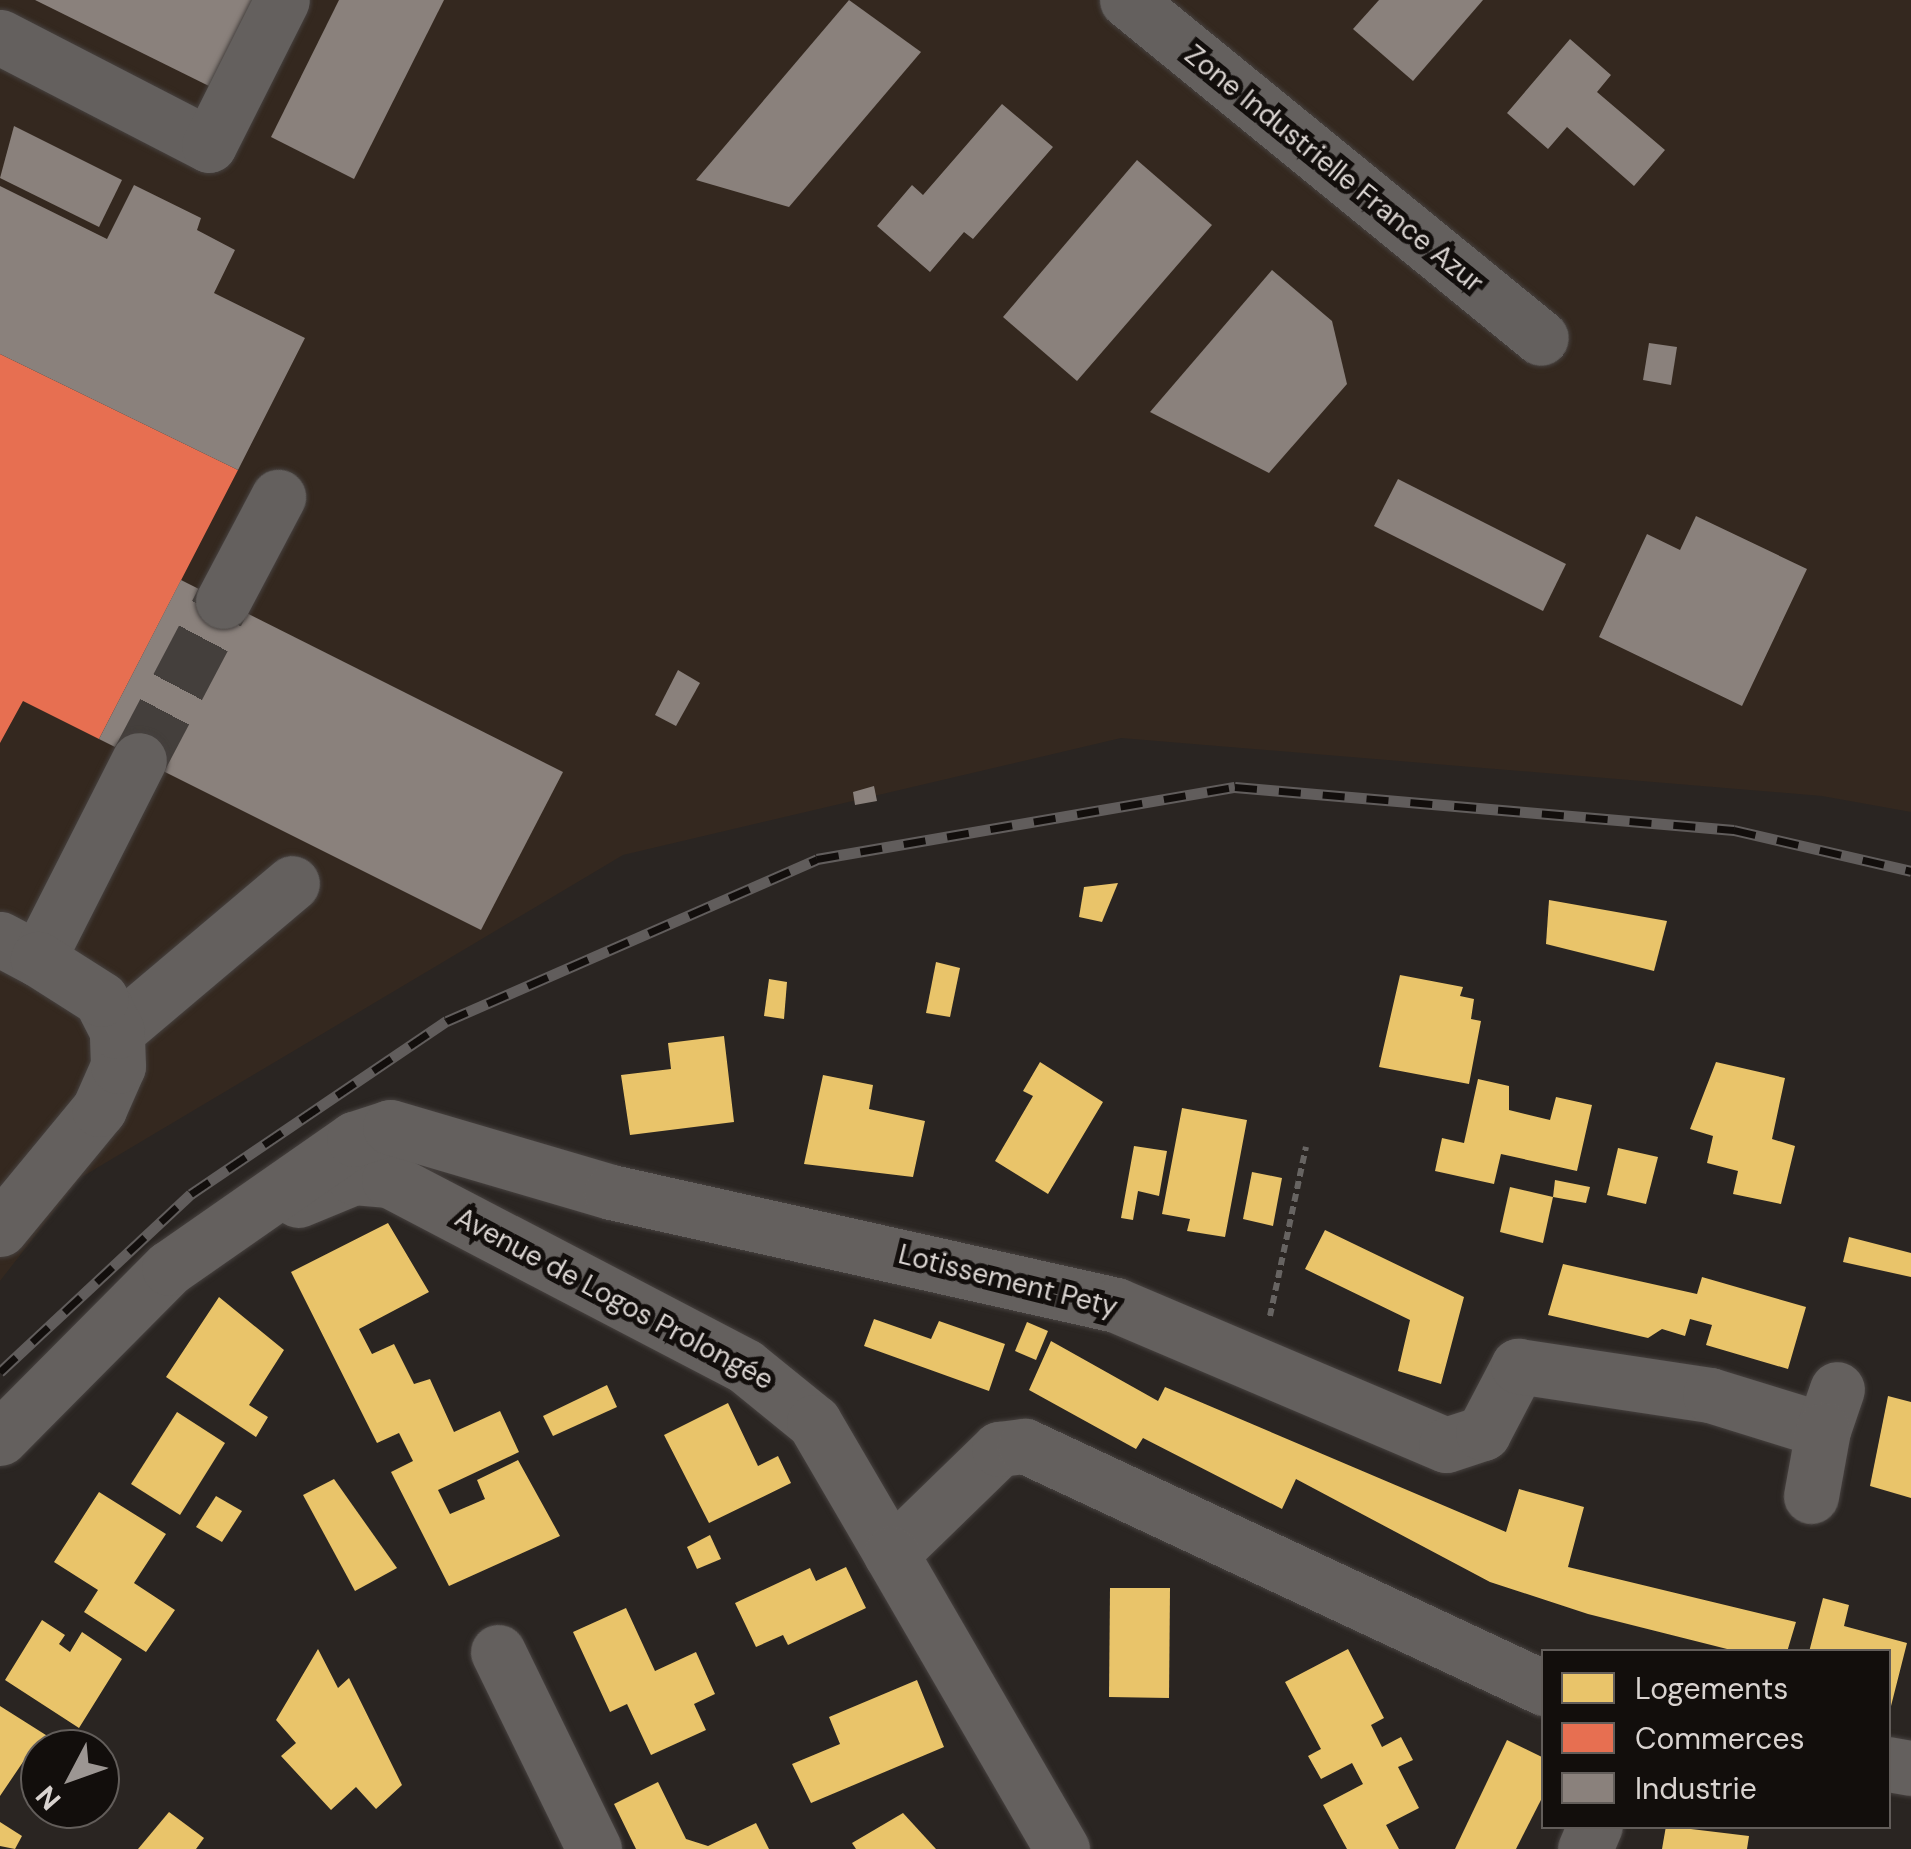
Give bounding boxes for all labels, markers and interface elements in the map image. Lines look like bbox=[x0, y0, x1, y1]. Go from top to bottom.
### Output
street label: Zone Industrielle France Azur bbox=[1178, 38, 1490, 300]
street label: Avenue de Logos Prolongée bbox=[449, 1201, 779, 1397]
street label: Lotissement Pety bbox=[895, 1238, 1121, 1324]
legend bbox=[1541, 1649, 1891, 1829]
text: Logements bbox=[1635, 1669, 1788, 1708]
text: Commerces bbox=[1635, 1719, 1805, 1758]
north arrow bbox=[20, 1729, 120, 1829]
text: Industrie bbox=[1635, 1769, 1757, 1808]
text: N bbox=[28, 1778, 69, 1818]

